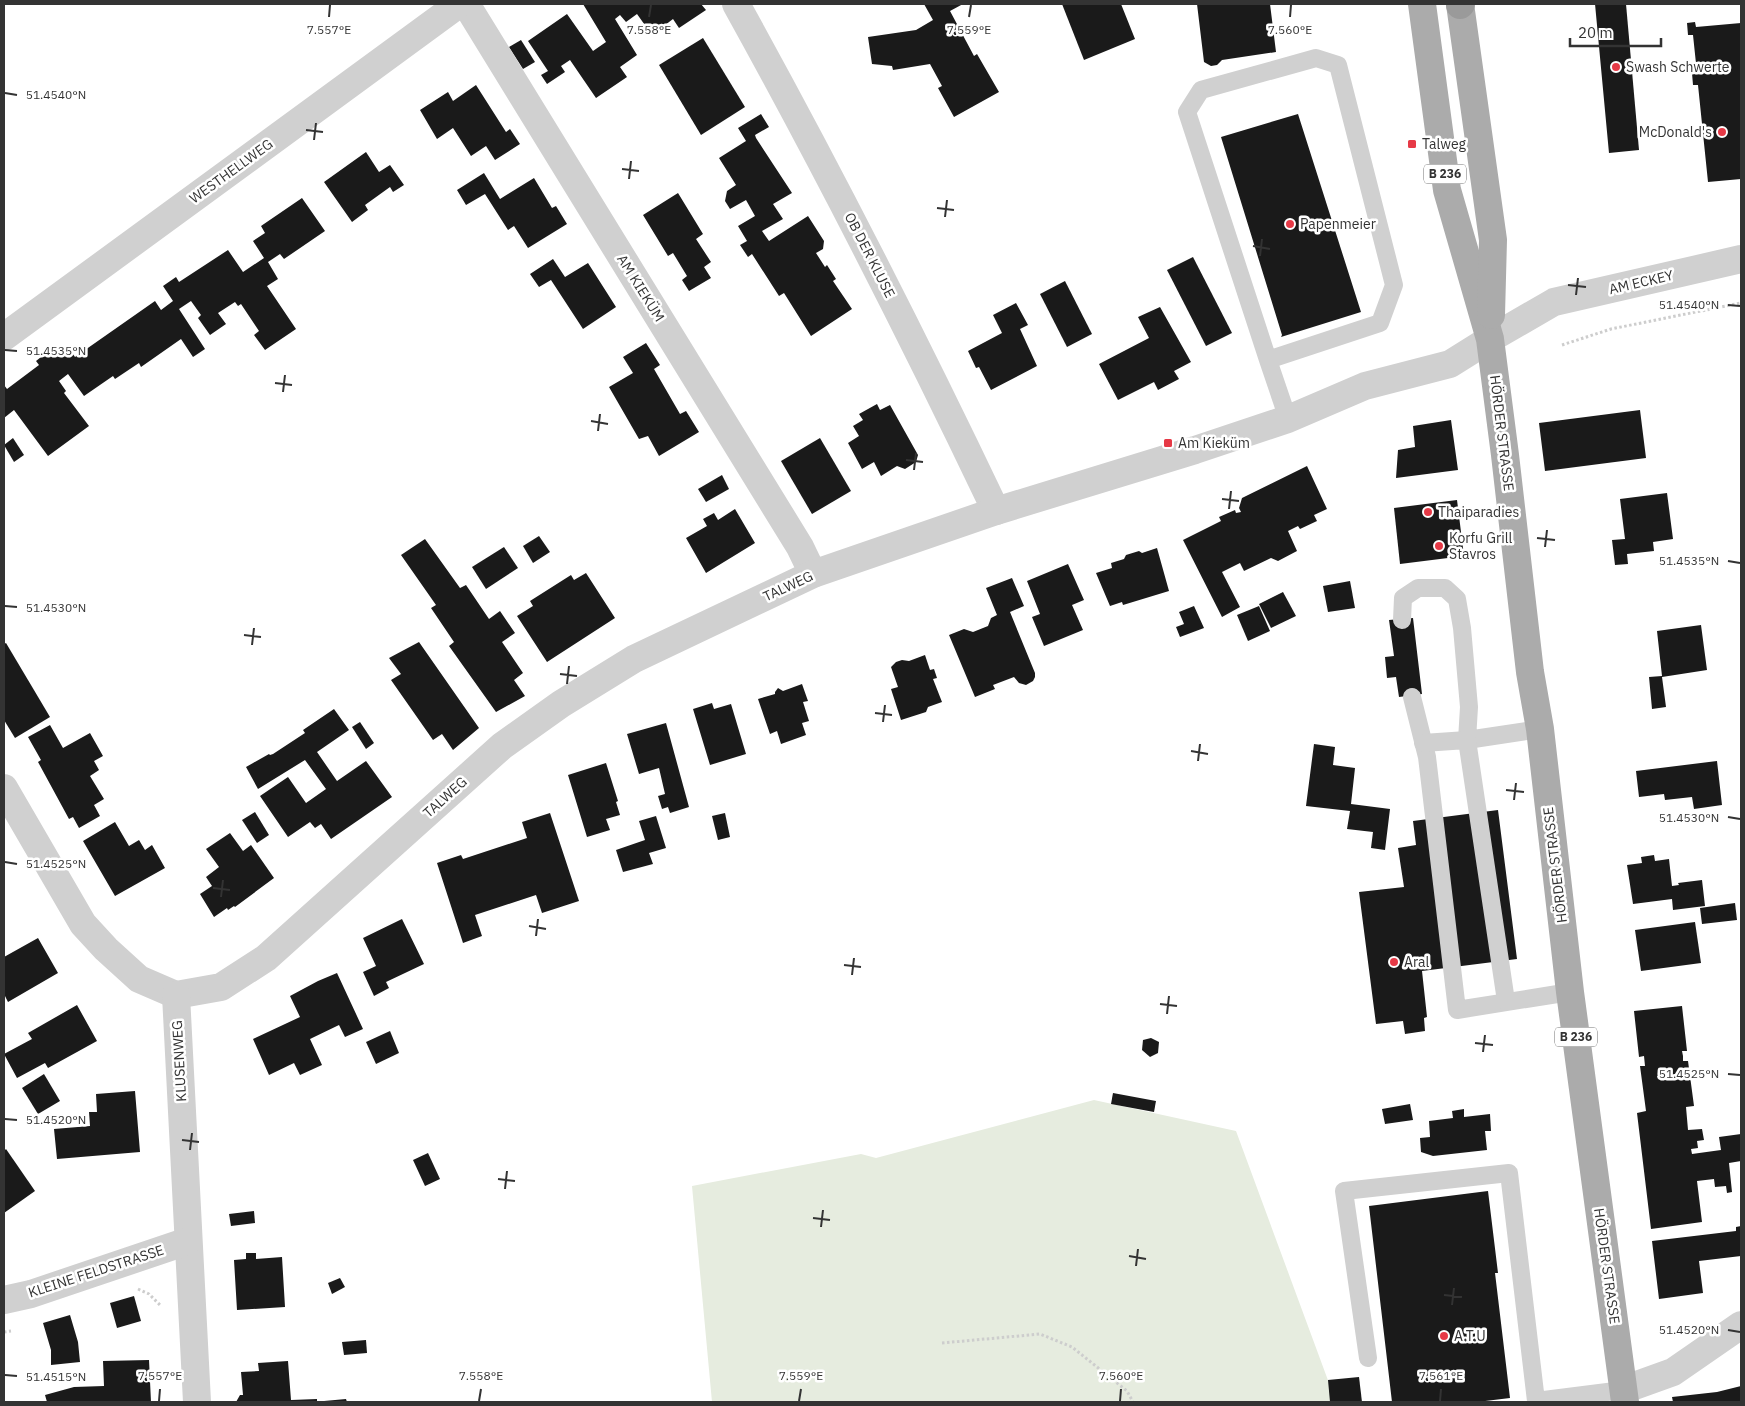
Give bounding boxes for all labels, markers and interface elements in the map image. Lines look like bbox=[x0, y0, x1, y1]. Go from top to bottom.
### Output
scale bar bbox=[1570, 15, 1661, 47]
text: 7.557°E bbox=[307, 22, 351, 37]
text: 7.558°E bbox=[627, 22, 671, 37]
text: 7.559°E bbox=[947, 22, 991, 37]
text: 7.560°E bbox=[1268, 22, 1312, 37]
text: 20 m bbox=[1578, 23, 1613, 42]
place label: Swash Schwerte bbox=[1626, 58, 1730, 76]
marker: Swash Schwerte bbox=[1610, 61, 1622, 73]
text: 51.4540°N bbox=[26, 87, 86, 102]
place label: McDonald's bbox=[1639, 123, 1712, 141]
marker: McDonald's bbox=[1716, 126, 1728, 138]
street label: WESTHELLWEG bbox=[186, 135, 276, 207]
place label: Talweg bbox=[1422, 135, 1467, 153]
marker: Talweg bbox=[1406, 138, 1418, 150]
road number: B 236 bbox=[1424, 164, 1466, 183]
street label: OB DER KLUSE bbox=[841, 209, 899, 301]
place label: Papenmeier bbox=[1300, 215, 1376, 233]
marker: Papenmeier bbox=[1284, 218, 1296, 230]
street label: AM KIEKÜM bbox=[613, 251, 669, 325]
street label: AM ECKEY bbox=[1607, 266, 1676, 298]
text: 51.4540°N bbox=[1659, 297, 1719, 312]
text: 51.4535°N bbox=[26, 343, 86, 358]
street label: HÖRDER STRASSE bbox=[1486, 374, 1518, 492]
place label: Am Kieküm bbox=[1178, 434, 1250, 452]
marker: Am Kieküm bbox=[1162, 437, 1174, 449]
place label: Thaiparadies bbox=[1438, 503, 1519, 521]
marker: Thaiparadies bbox=[1422, 506, 1434, 518]
place label: Korfu Grill Stavros bbox=[1449, 529, 1512, 563]
marker: Korfu Grill Stavros bbox=[1433, 540, 1445, 552]
text: 51.4535°N bbox=[1659, 553, 1719, 568]
street label: TALWEG bbox=[760, 567, 816, 605]
text: 51.4530°N bbox=[26, 600, 86, 615]
street label: TALWEG bbox=[419, 773, 471, 821]
street label: HÖRDER STRASSE bbox=[1539, 806, 1571, 924]
text: 51.4530°N bbox=[1659, 810, 1719, 825]
text: 51.4525°N bbox=[26, 856, 86, 871]
place label: Aral bbox=[1404, 953, 1430, 971]
marker: Aral bbox=[1388, 956, 1400, 968]
street label: KLUSENWEG bbox=[168, 1020, 190, 1102]
road number: B 236 bbox=[1555, 1028, 1597, 1046]
text: 51.4525°N bbox=[1659, 1066, 1719, 1081]
text: 51.4520°N bbox=[26, 1112, 86, 1127]
street label: HÖRDER STRASSE bbox=[1590, 1207, 1624, 1325]
street label: KLEINE FELDSTRASSE bbox=[26, 1241, 166, 1301]
text: 51.4520°N bbox=[1659, 1322, 1719, 1337]
place label: A.T.U bbox=[1454, 1327, 1486, 1345]
marker: A.T.U bbox=[1438, 1330, 1450, 1342]
text: 7.557°E bbox=[138, 1368, 182, 1383]
text: 7.558°E bbox=[459, 1368, 503, 1383]
text: 7.559°E bbox=[779, 1368, 823, 1383]
text: 7.560°E bbox=[1099, 1368, 1143, 1383]
text: 7.561°E bbox=[1419, 1368, 1463, 1383]
text: 51.4515°N bbox=[26, 1369, 86, 1384]

